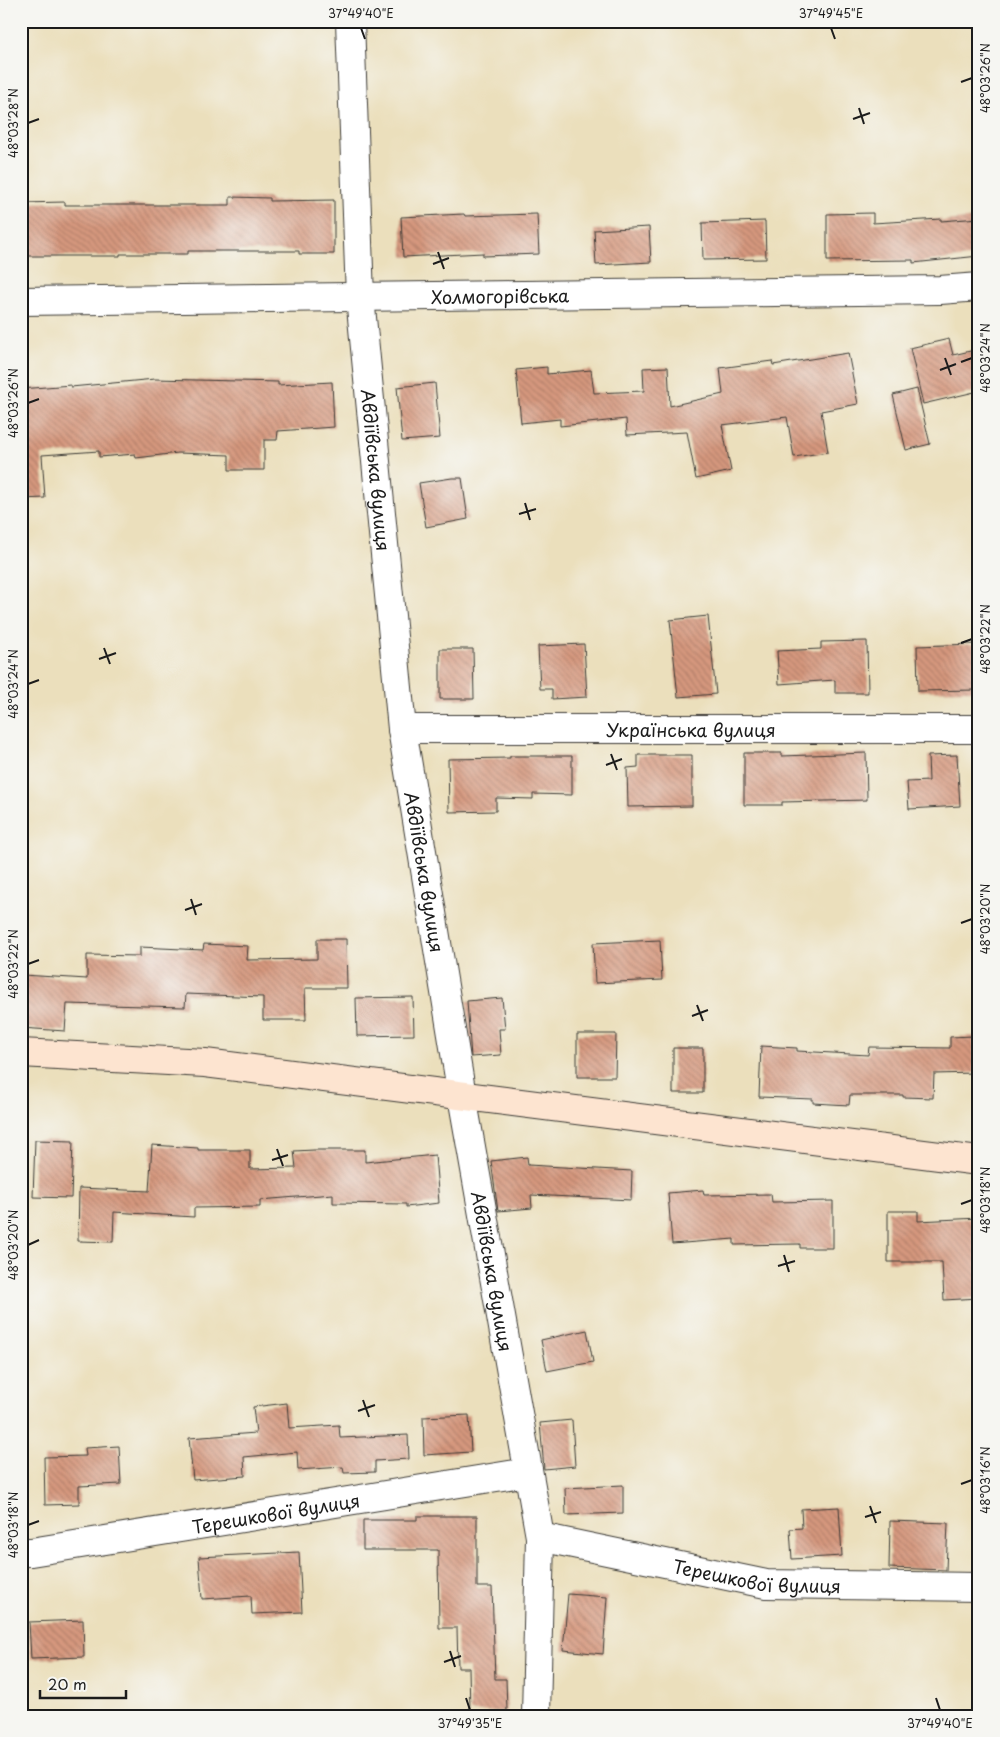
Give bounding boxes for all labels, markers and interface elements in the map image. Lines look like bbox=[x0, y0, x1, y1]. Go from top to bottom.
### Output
text: 37°49'40"E bbox=[328, 4, 394, 22]
text: 37°49'45"E bbox=[799, 4, 863, 22]
text: 48°03'26"N bbox=[976, 43, 994, 113]
text: 48°03'28"N bbox=[4, 88, 22, 158]
street label: Холмогорівська bbox=[431, 281, 570, 310]
text: 48°03'24"N bbox=[976, 323, 994, 393]
text: 48°03'26"N bbox=[4, 368, 22, 438]
street label: Авдіївська вулиця bbox=[356, 388, 398, 552]
text: 48°03'22"N bbox=[976, 604, 994, 674]
text: 48°03'24"N bbox=[4, 649, 22, 719]
street label: Українська вулиця bbox=[606, 716, 776, 743]
street label: Авдіївська вулиця bbox=[399, 789, 452, 954]
text: 48°03'20"N bbox=[976, 884, 994, 954]
text: 48°03'22"N bbox=[4, 929, 22, 999]
text: 48°03'18"N bbox=[976, 1167, 994, 1233]
street label: Авдіївська вулиця bbox=[466, 1189, 520, 1354]
text: 48°03'20"N bbox=[4, 1210, 22, 1280]
text: 48°03'16"N bbox=[976, 1446, 994, 1514]
street label: Терешкової вулиця bbox=[190, 1486, 362, 1539]
text: 48°03'18"N bbox=[4, 1492, 22, 1558]
street label: Терешкової вулиця bbox=[671, 1552, 841, 1599]
scale bar bbox=[40, 1667, 126, 1699]
text: 20 m bbox=[48, 1672, 87, 1695]
text: 37°49'35"E bbox=[438, 1714, 502, 1732]
text: 37°49'40"E bbox=[907, 1714, 973, 1732]

